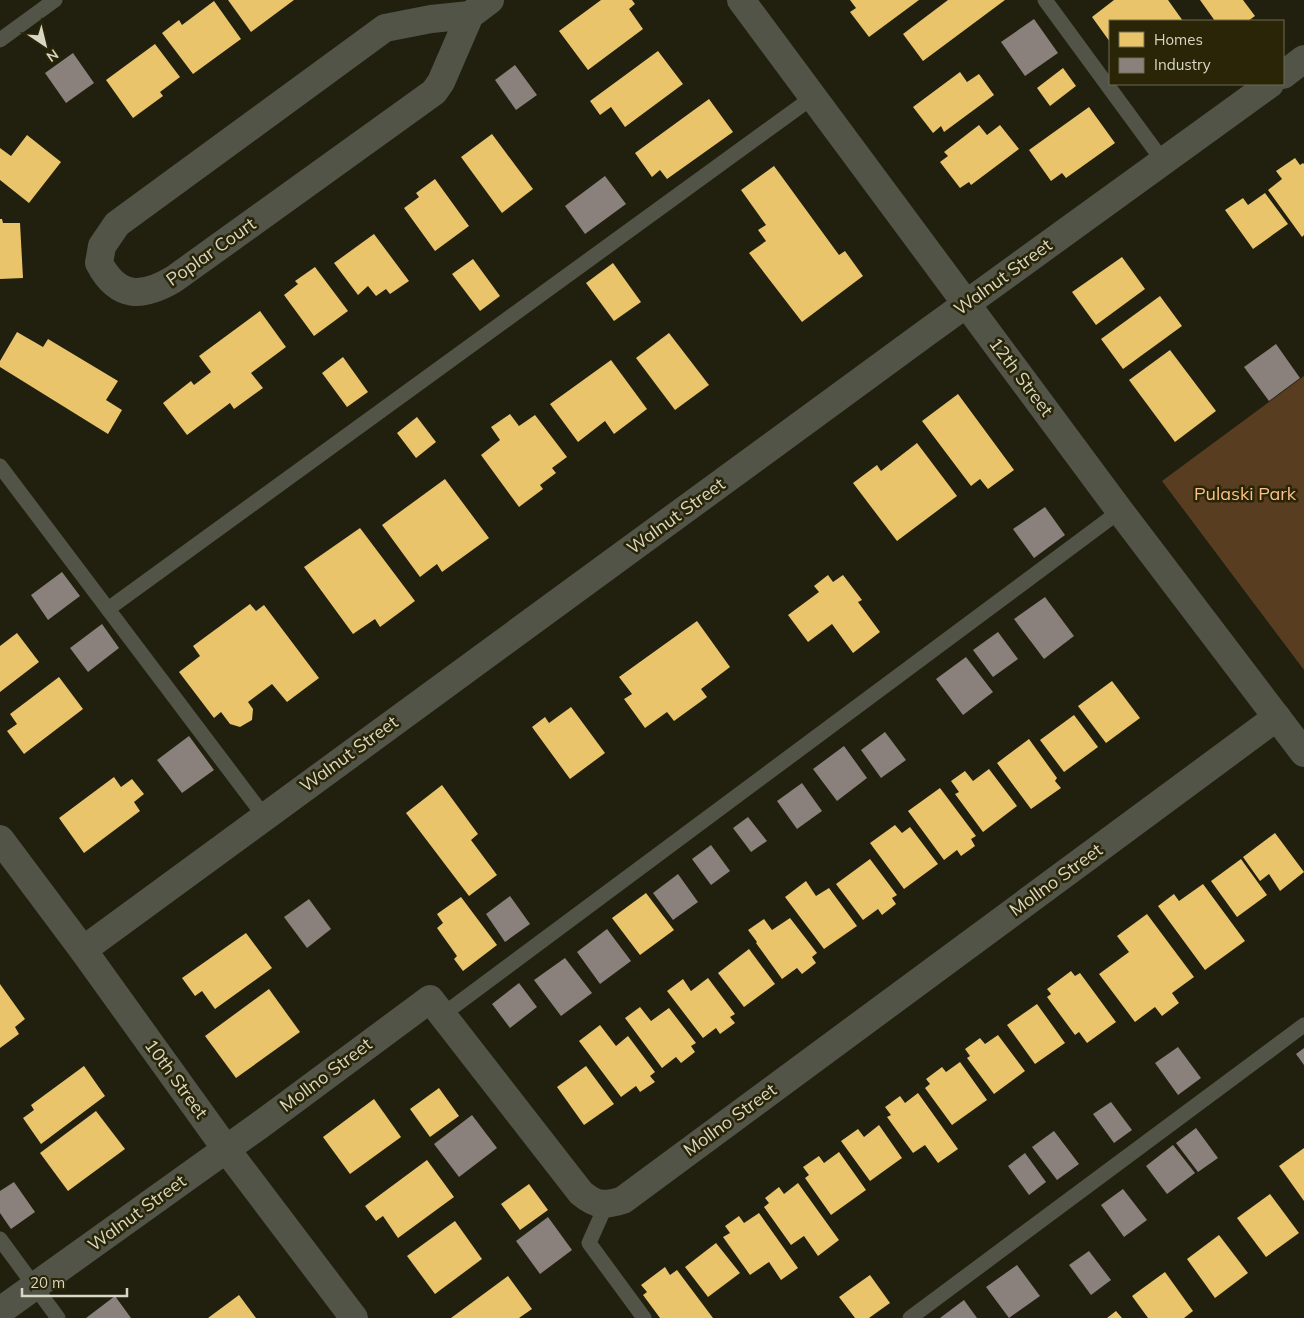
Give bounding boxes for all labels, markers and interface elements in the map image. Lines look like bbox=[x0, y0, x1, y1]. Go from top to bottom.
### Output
north arrow bbox=[20, 20, 70, 70]
legend bbox=[1109, 20, 1284, 85]
text: Homes bbox=[1154, 30, 1203, 49]
text: N bbox=[43, 45, 62, 66]
text: Industry bbox=[1154, 55, 1211, 74]
street label: Poplar Court bbox=[161, 212, 260, 291]
street label: Walnut Street bbox=[949, 233, 1056, 320]
street label: 12th Street bbox=[984, 333, 1059, 421]
street label: Walnut Street bbox=[622, 472, 729, 559]
park label: Pulaski Park bbox=[1194, 482, 1297, 505]
street label: Walnut Street bbox=[295, 710, 402, 797]
street label: Mollno Street bbox=[1005, 838, 1107, 921]
street label: Mollno Street bbox=[275, 1032, 376, 1117]
street label: 10th Street bbox=[140, 1034, 213, 1123]
street label: Mollno Street bbox=[679, 1078, 781, 1161]
street label: Walnut Street bbox=[83, 1169, 190, 1256]
scale bar bbox=[22, 1266, 128, 1298]
text: 20 m bbox=[30, 1273, 65, 1292]

